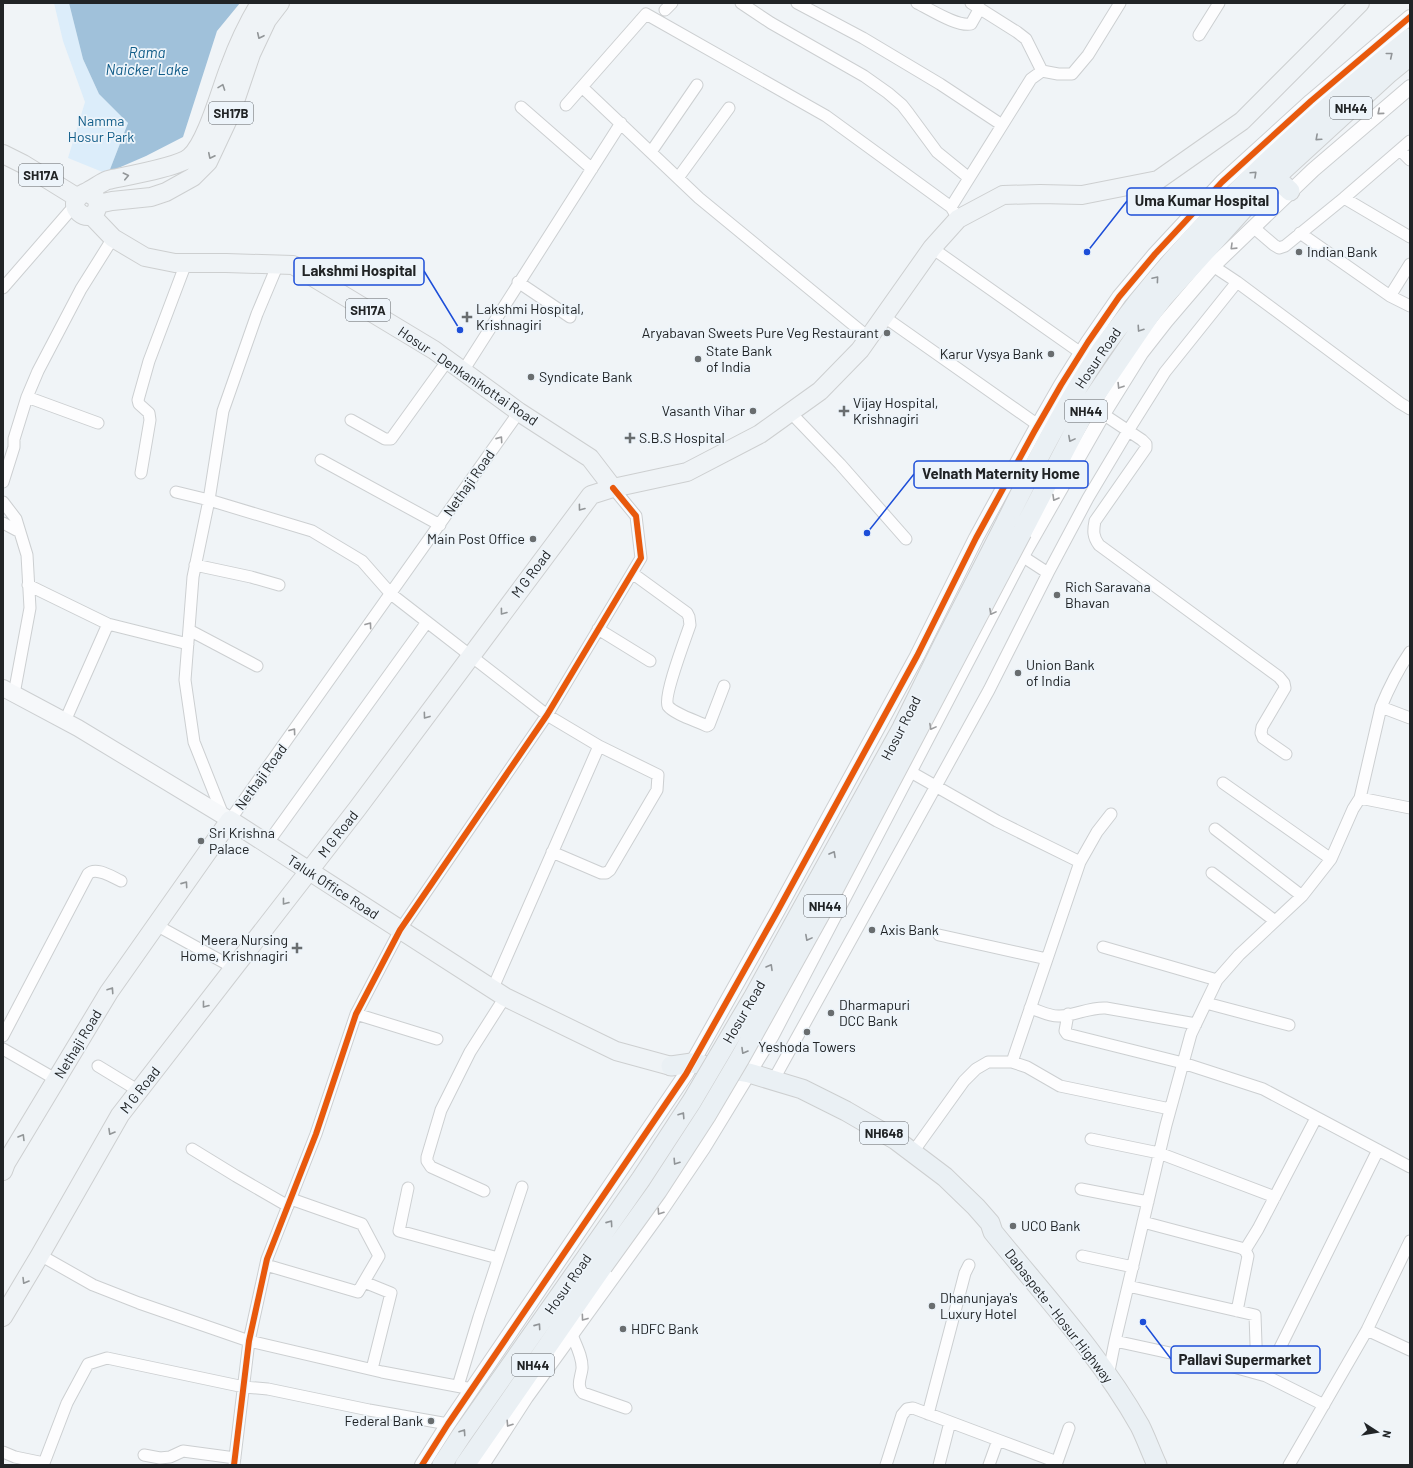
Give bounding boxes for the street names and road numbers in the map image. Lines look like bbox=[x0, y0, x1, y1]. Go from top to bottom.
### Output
road number: NH44 bbox=[1330, 97, 1372, 119]
road number: SH17B bbox=[209, 102, 253, 124]
road number: SH17A bbox=[19, 164, 63, 186]
road number: SH17A bbox=[346, 299, 390, 321]
street label: Hosur - Denkanikottai Road bbox=[395, 322, 541, 429]
street label: Hosur Road bbox=[1071, 324, 1124, 391]
road number: NH44 bbox=[1065, 400, 1107, 422]
street label: Nethaji Road bbox=[439, 446, 498, 519]
street label: M G Road bbox=[507, 547, 554, 601]
street label: Hosur Road bbox=[877, 693, 924, 763]
street label: Nethaji Road bbox=[231, 740, 290, 813]
street label: M G Road bbox=[314, 807, 361, 861]
street label: Taluk Office Road bbox=[284, 851, 382, 923]
road number: NH44 bbox=[804, 895, 846, 917]
street label: Hosur Road bbox=[719, 977, 768, 1046]
street label: Nethaji Road bbox=[50, 1006, 105, 1081]
street label: M G Road bbox=[116, 1063, 163, 1117]
road number: NH648 bbox=[860, 1122, 908, 1144]
street label: Dabaspete - Hosur Highway bbox=[1002, 1245, 1117, 1387]
street label: Hosur Road bbox=[541, 1250, 595, 1317]
road number: NH44 bbox=[512, 1354, 554, 1376]

